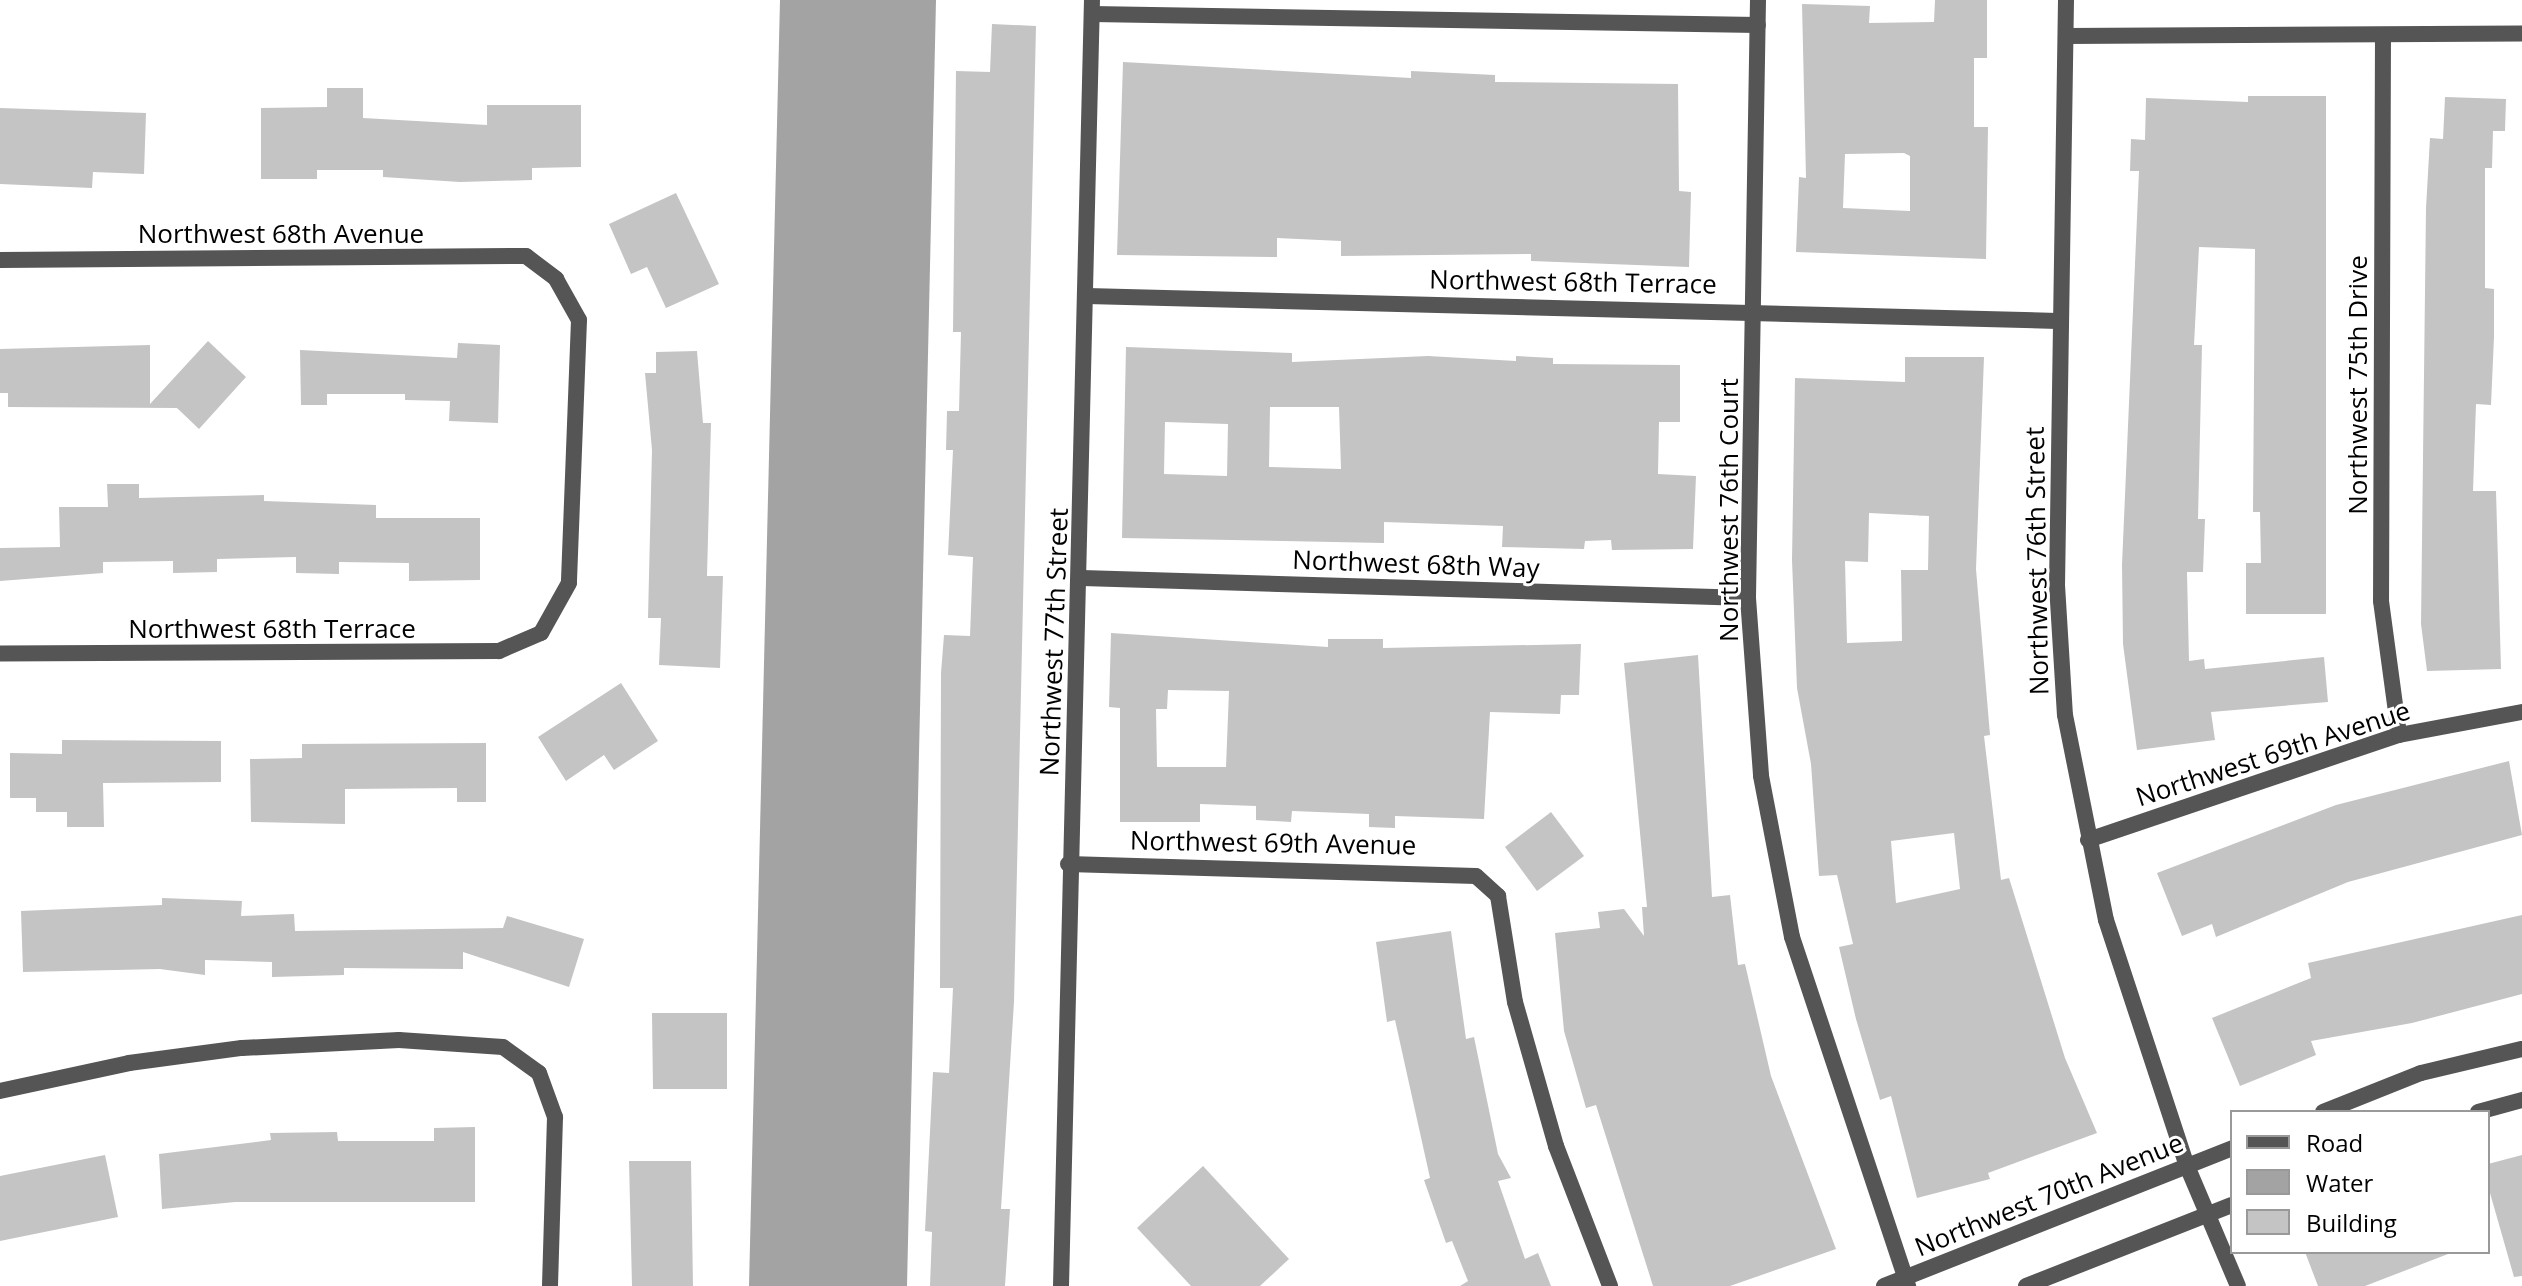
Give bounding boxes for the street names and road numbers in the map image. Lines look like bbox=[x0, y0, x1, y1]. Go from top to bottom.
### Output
street label: Northwest 68th Avenue bbox=[138, 218, 424, 250]
street label: Northwest 75th Drive bbox=[2342, 255, 2374, 515]
street label: Northwest 68th Terrace bbox=[1429, 264, 1717, 300]
street label: Northwest 76th Court bbox=[1713, 378, 1745, 642]
street label: Northwest 76th Street bbox=[2019, 426, 2055, 696]
street label: Northwest 77th Street bbox=[1034, 507, 1074, 777]
street label: Northwest 68th Way bbox=[1292, 544, 1540, 584]
street label: Northwest 68th Terrace bbox=[128, 613, 416, 645]
street label: Northwest 69th Avenue bbox=[2132, 695, 2414, 813]
street label: Northwest 69th Avenue bbox=[1130, 825, 1416, 861]
street label: Northwest 70th Avenue bbox=[1910, 1127, 2188, 1263]

